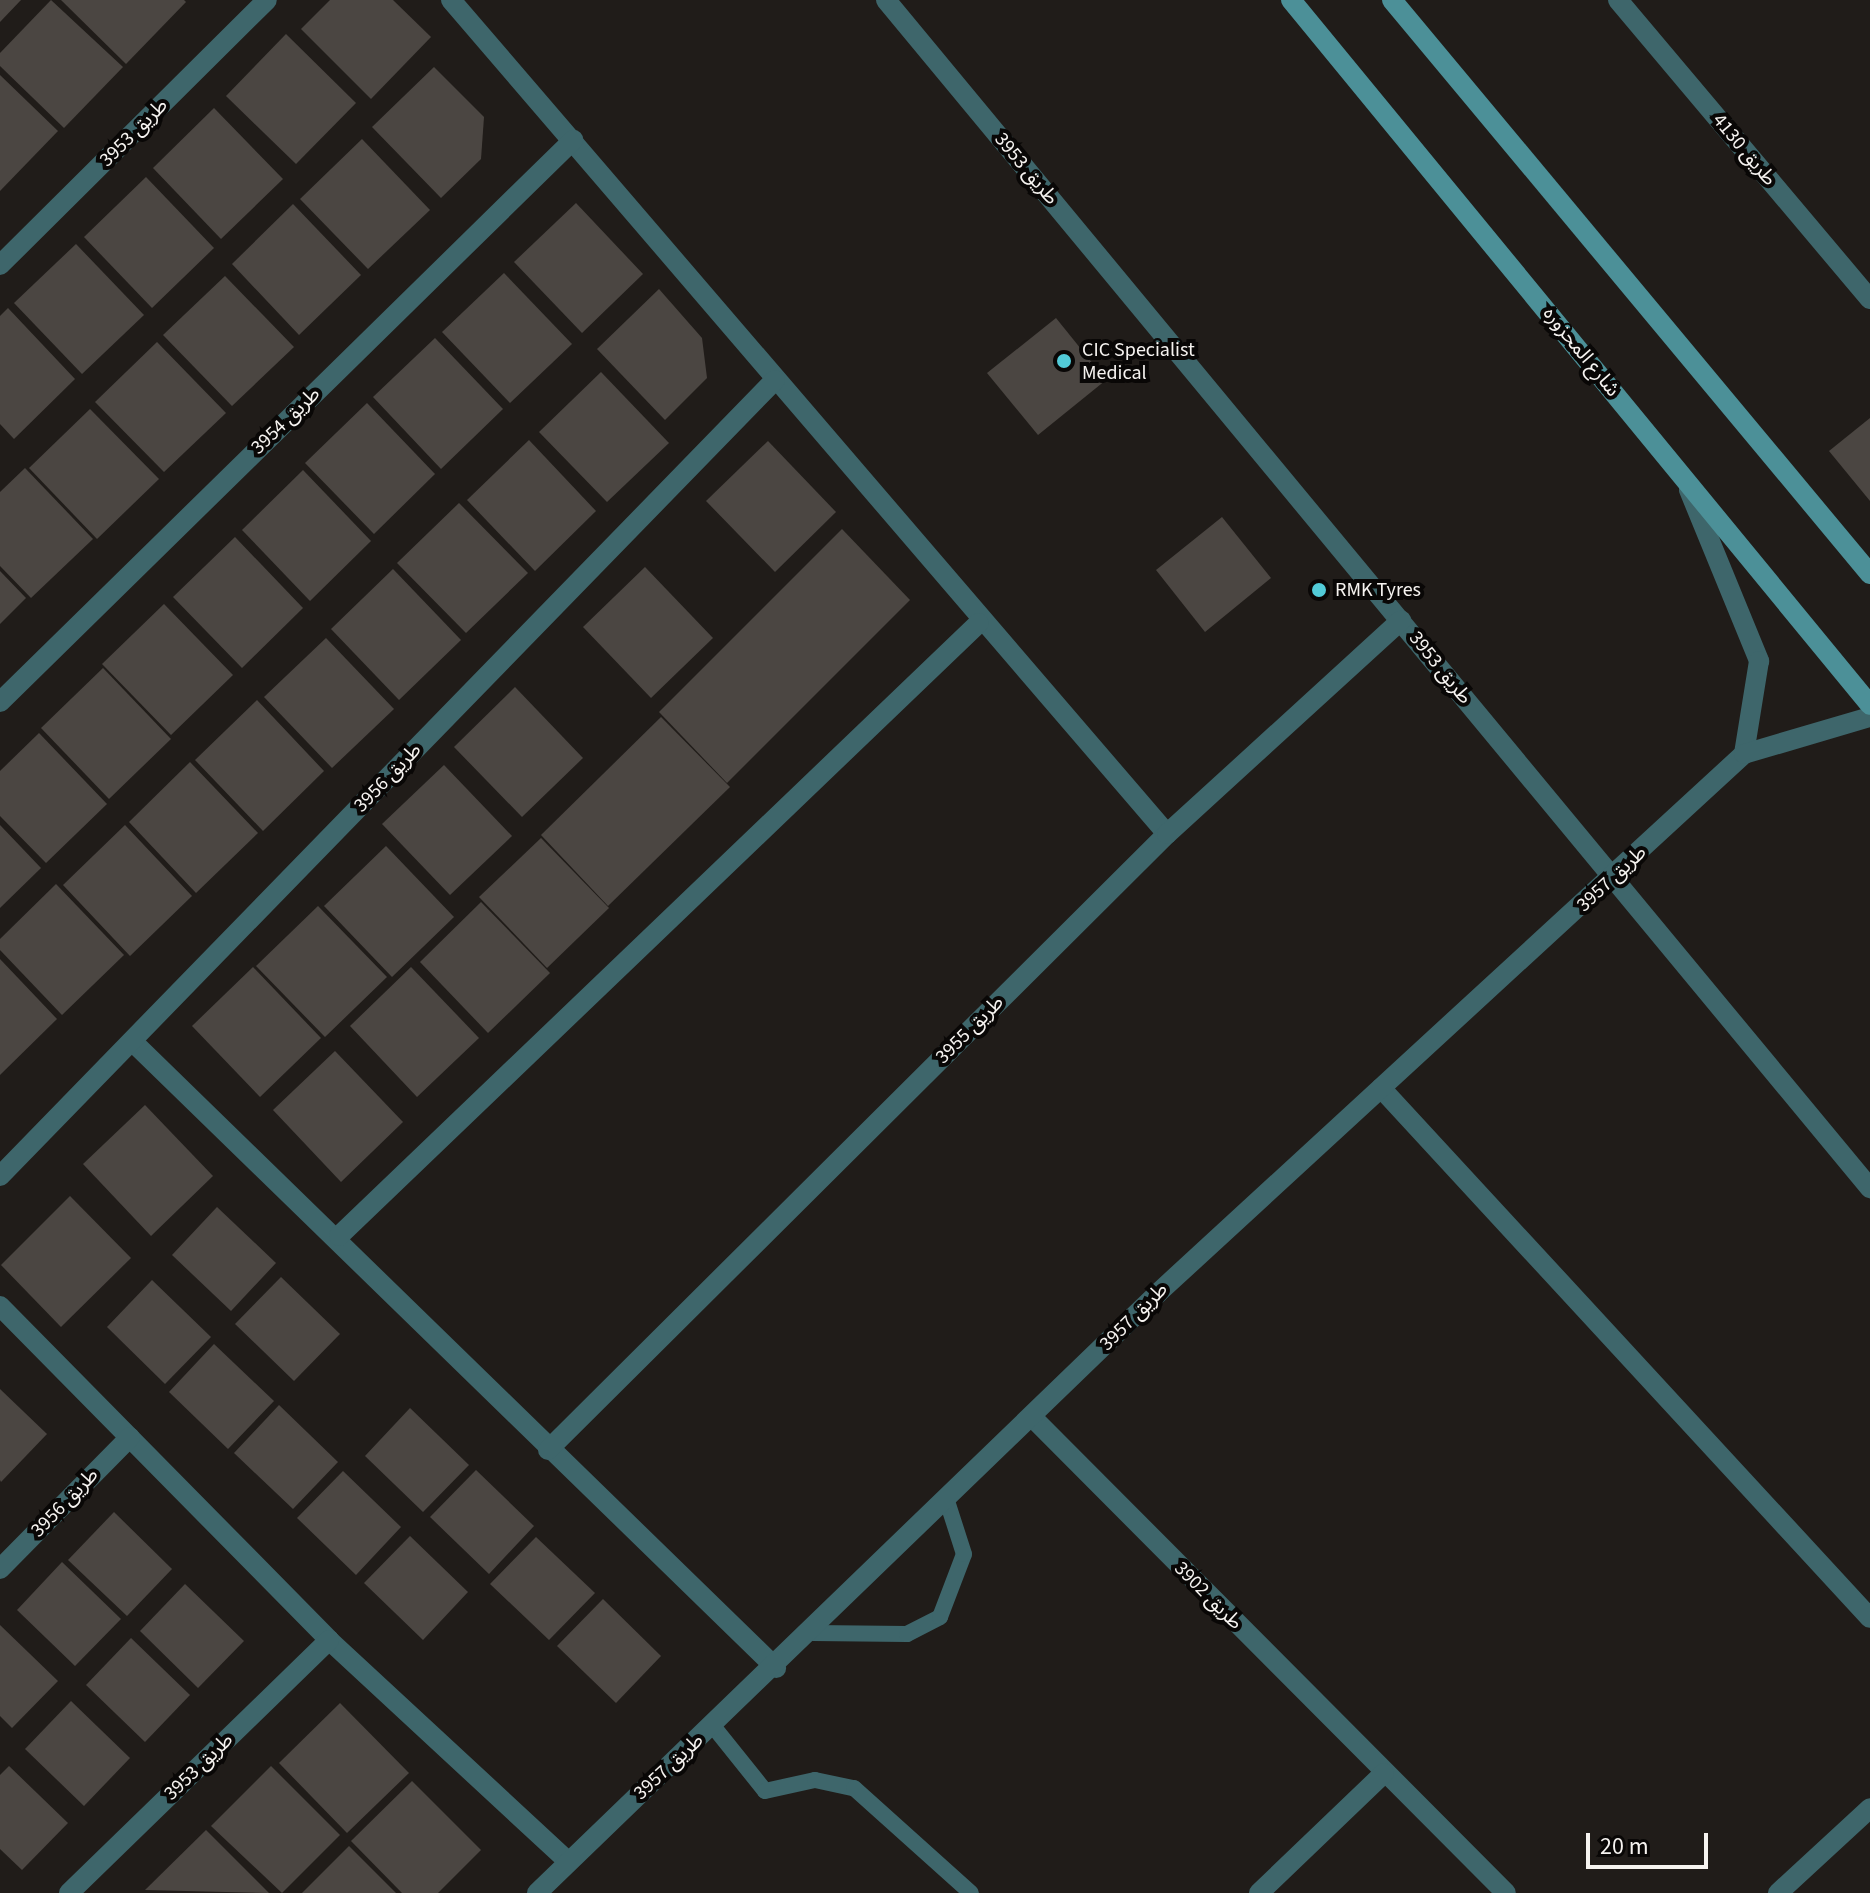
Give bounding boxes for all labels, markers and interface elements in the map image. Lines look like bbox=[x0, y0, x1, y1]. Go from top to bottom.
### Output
street label: طريق 3953 bbox=[95, 94, 173, 172]
street label: طريق 4130 bbox=[1707, 109, 1781, 191]
street label: طريق 3953 bbox=[989, 128, 1063, 210]
street label: شارع المحزوره bbox=[1537, 302, 1625, 402]
place label: CIC Specialist Medical bbox=[1082, 338, 1195, 385]
marker: CIC Specialist Medical bbox=[1053, 350, 1075, 372]
street label: طريق 3954 bbox=[246, 382, 326, 460]
place label: RMK Tyres bbox=[1335, 578, 1421, 602]
marker: RMK Tyres bbox=[1310, 581, 1328, 599]
street label: طريق 3953 bbox=[1403, 627, 1477, 709]
street label: طريق 3956 bbox=[349, 738, 427, 818]
street label: طريق 3957 bbox=[1572, 841, 1652, 917]
street label: طريق 3955 bbox=[931, 991, 1009, 1069]
street label: طريق 3957 bbox=[1095, 1278, 1173, 1356]
street label: طريق 3956 bbox=[26, 1463, 104, 1543]
street label: طريق 3902 bbox=[1169, 1557, 1247, 1635]
street label: طريق 3953 bbox=[159, 1728, 239, 1806]
street label: طريق 3957 bbox=[629, 1729, 709, 1805]
scale bar bbox=[1590, 1817, 1712, 1867]
text: 20 m bbox=[1600, 1829, 1649, 1864]

